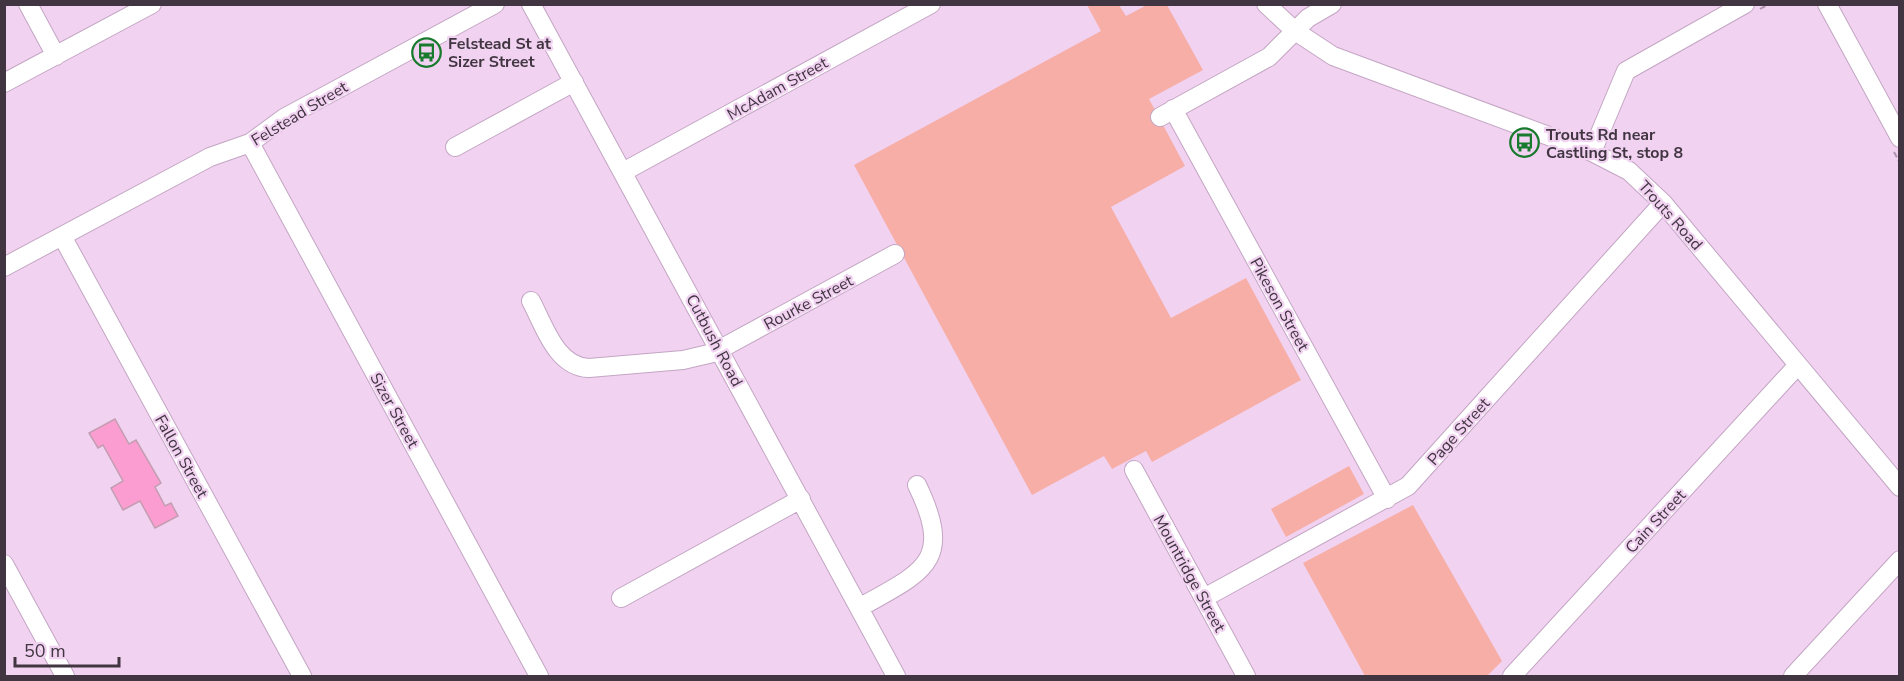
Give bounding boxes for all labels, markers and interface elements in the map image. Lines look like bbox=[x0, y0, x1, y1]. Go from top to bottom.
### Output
place label: Felstead St at Sizer Street bbox=[448, 33, 552, 73]
bus stop icon: Felstead St at Sizer Street bbox=[411, 36, 443, 68]
street label: McAdam Street bbox=[723, 52, 832, 126]
street label: Felstead Street bbox=[247, 76, 352, 151]
place label: Trouts Rd near Castling St, stop 8 bbox=[1546, 124, 1683, 164]
bus stop icon: Trouts Rd near Castling St, stop 8 bbox=[1509, 127, 1541, 159]
street label: Trouts Road bbox=[1633, 176, 1707, 255]
street label: Pikeson Street bbox=[1244, 254, 1314, 355]
street label: Rourke Street bbox=[760, 270, 857, 336]
street label: Cutbush Road bbox=[681, 290, 748, 390]
street label: Sizer Street bbox=[364, 369, 424, 452]
street label: Page Street bbox=[1423, 393, 1495, 470]
street label: Fallon Street bbox=[149, 411, 213, 502]
street label: Cain Street bbox=[1621, 485, 1691, 558]
street label: Mountridge Street bbox=[1148, 511, 1231, 636]
scale bar bbox=[15, 630, 118, 668]
text: 50 m bbox=[24, 639, 66, 663]

